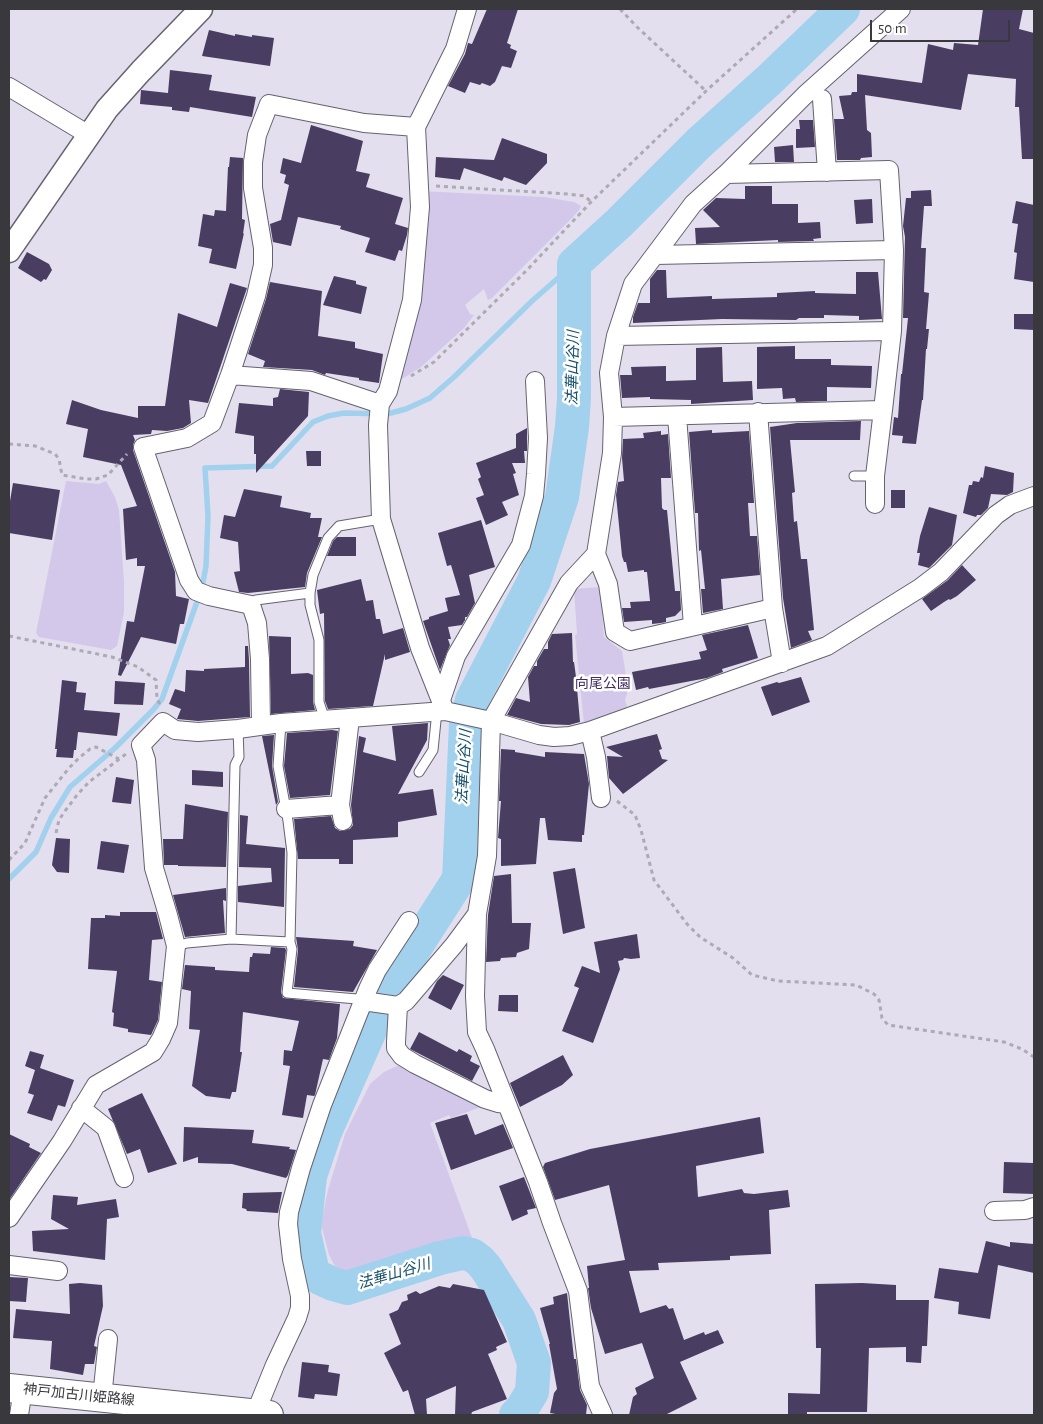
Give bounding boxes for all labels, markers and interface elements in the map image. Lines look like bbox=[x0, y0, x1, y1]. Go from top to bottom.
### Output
scale bar bbox=[873, 10, 1013, 42]
text: 50 m bbox=[878, 21, 907, 36]
water label: 法華山谷川 bbox=[563, 330, 583, 406]
park label: 向尾公園 bbox=[575, 676, 631, 692]
water label: 法華山谷川 bbox=[453, 729, 475, 805]
water label: 法華山谷川 bbox=[355, 1255, 433, 1293]
street label: 神戸加古川姫路線 bbox=[22, 1381, 136, 1409]

